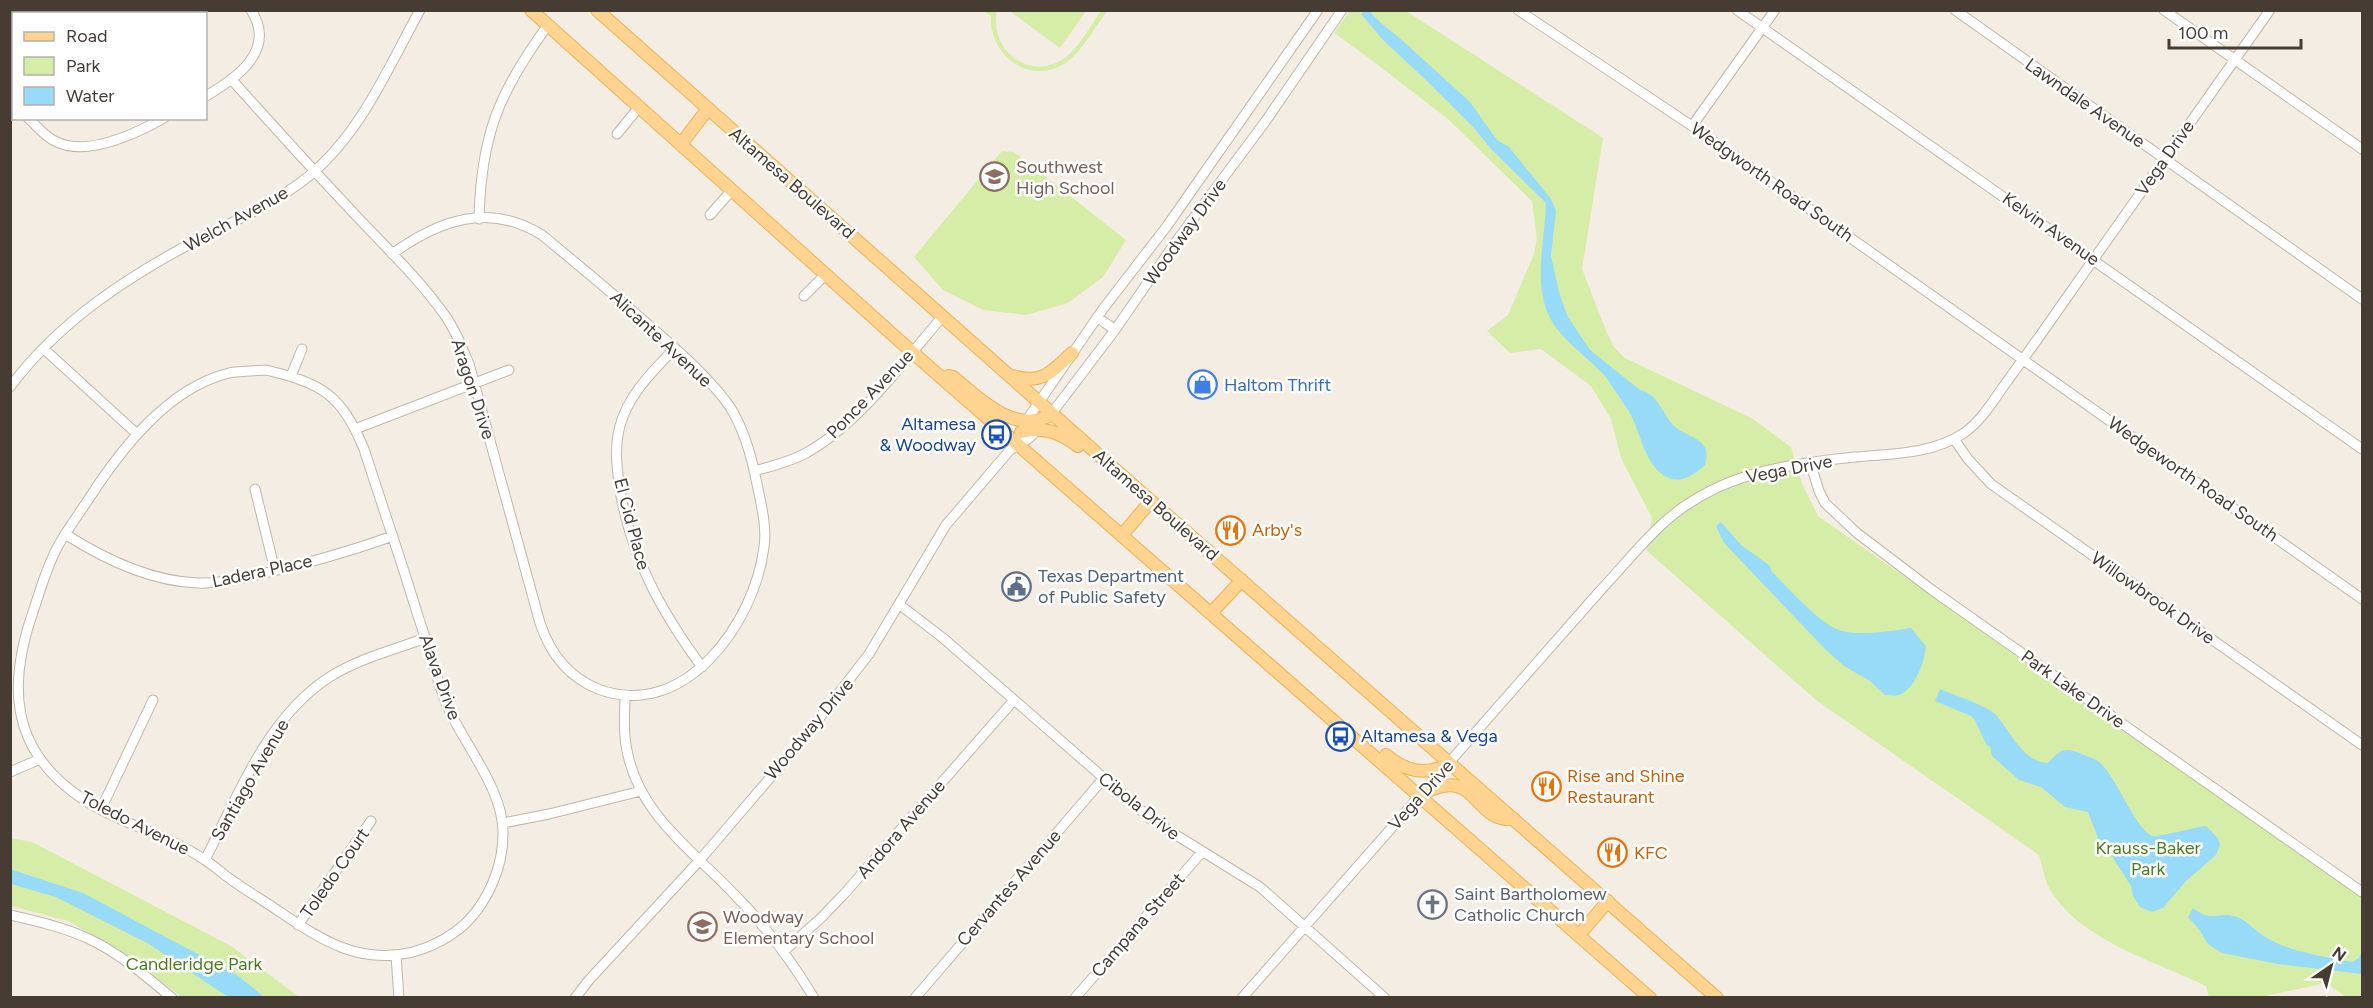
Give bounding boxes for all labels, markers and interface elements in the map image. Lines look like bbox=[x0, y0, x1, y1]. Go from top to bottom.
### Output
legend bbox=[12, 12, 207, 120]
scale bar bbox=[2169, 12, 2301, 50]
text: 100 m bbox=[2178, 22, 2228, 44]
text: Road bbox=[66, 25, 107, 47]
street label: Lawndale Avenue bbox=[2021, 53, 2149, 153]
text: Park bbox=[66, 55, 101, 77]
text: Water bbox=[66, 85, 114, 107]
street label: Vega Drive bbox=[2131, 116, 2199, 200]
street label: Wedgworth Road South bbox=[1686, 118, 1858, 246]
street label: Altamesa Boulevard bbox=[725, 122, 859, 244]
place label: Southwest High School bbox=[1016, 156, 1114, 199]
school or university icon: Southwest High School bbox=[979, 161, 1011, 193]
street label: Woodway Drive bbox=[1139, 174, 1231, 290]
street label: Welch Avenue bbox=[180, 181, 292, 257]
street label: Kelvin Avenue bbox=[1998, 187, 2104, 271]
street label: Alicante Avenue bbox=[606, 286, 717, 392]
street label: Aragon Drive bbox=[446, 336, 500, 442]
street label: Ponce Avenue bbox=[822, 345, 918, 443]
shop icon: Haltom Thrift bbox=[1187, 369, 1219, 401]
place label: Haltom Thrift bbox=[1224, 374, 1332, 396]
street label: Wedgeworth Road South bbox=[2104, 412, 2282, 546]
place label: Altamesa & Woodway bbox=[880, 413, 977, 456]
bus stop icon: Altamesa & Woodway bbox=[981, 418, 1013, 450]
street label: Altamesa Boulevard bbox=[1089, 444, 1223, 566]
street label: Vega Drive bbox=[1744, 450, 1834, 488]
street label: El Cid Place bbox=[609, 476, 655, 573]
restaurant icon: Arby's bbox=[1215, 514, 1247, 546]
place label: Arby's bbox=[1252, 519, 1302, 541]
street label: Willowbrook Drive bbox=[2087, 547, 2219, 649]
street label: Ladera Place bbox=[210, 550, 314, 592]
place label: Texas Department of Public Safety bbox=[1038, 565, 1184, 608]
public building icon: Texas Department of Public Safety bbox=[1001, 570, 1033, 602]
street label: Alava Drive bbox=[414, 631, 466, 723]
street label: Park Lake Drive bbox=[2017, 645, 2129, 733]
street label: Woodway Drive bbox=[760, 673, 858, 785]
street label: Santiago Avenue bbox=[206, 715, 294, 845]
bus stop icon: Altamesa & Vega bbox=[1324, 720, 1356, 752]
place label: Altamesa & Vega bbox=[1361, 725, 1498, 747]
street label: Vega Drive bbox=[1384, 755, 1459, 835]
place label: Rise and Shine Restaurant bbox=[1567, 765, 1685, 808]
street label: Cibola Drive bbox=[1094, 767, 1184, 845]
restaurant icon: Rise and Shine Restaurant bbox=[1530, 770, 1562, 802]
street label: Andora Avenue bbox=[852, 775, 950, 883]
street label: Toledo Avenue bbox=[77, 786, 193, 860]
street label: Toledo Court bbox=[296, 824, 374, 922]
street label: Cervantes Avenue bbox=[952, 825, 1066, 951]
restaurant icon: KFC bbox=[1597, 837, 1629, 869]
park label: Krauss-Baker Park bbox=[2095, 837, 2201, 880]
place label: KFC bbox=[1634, 842, 1668, 864]
street label: Campana Street bbox=[1087, 868, 1190, 982]
place label: Saint Bartholomew Catholic Church bbox=[1454, 883, 1607, 926]
church icon: Saint Bartholomew Catholic Church bbox=[1417, 888, 1449, 920]
place label: Woodway Elementary School bbox=[723, 906, 874, 949]
school or university icon: Woodway Elementary School bbox=[686, 911, 718, 943]
north arrow bbox=[2301, 936, 2361, 996]
text: N bbox=[2329, 943, 2350, 965]
park label: Candleridge Park bbox=[126, 953, 262, 975]

